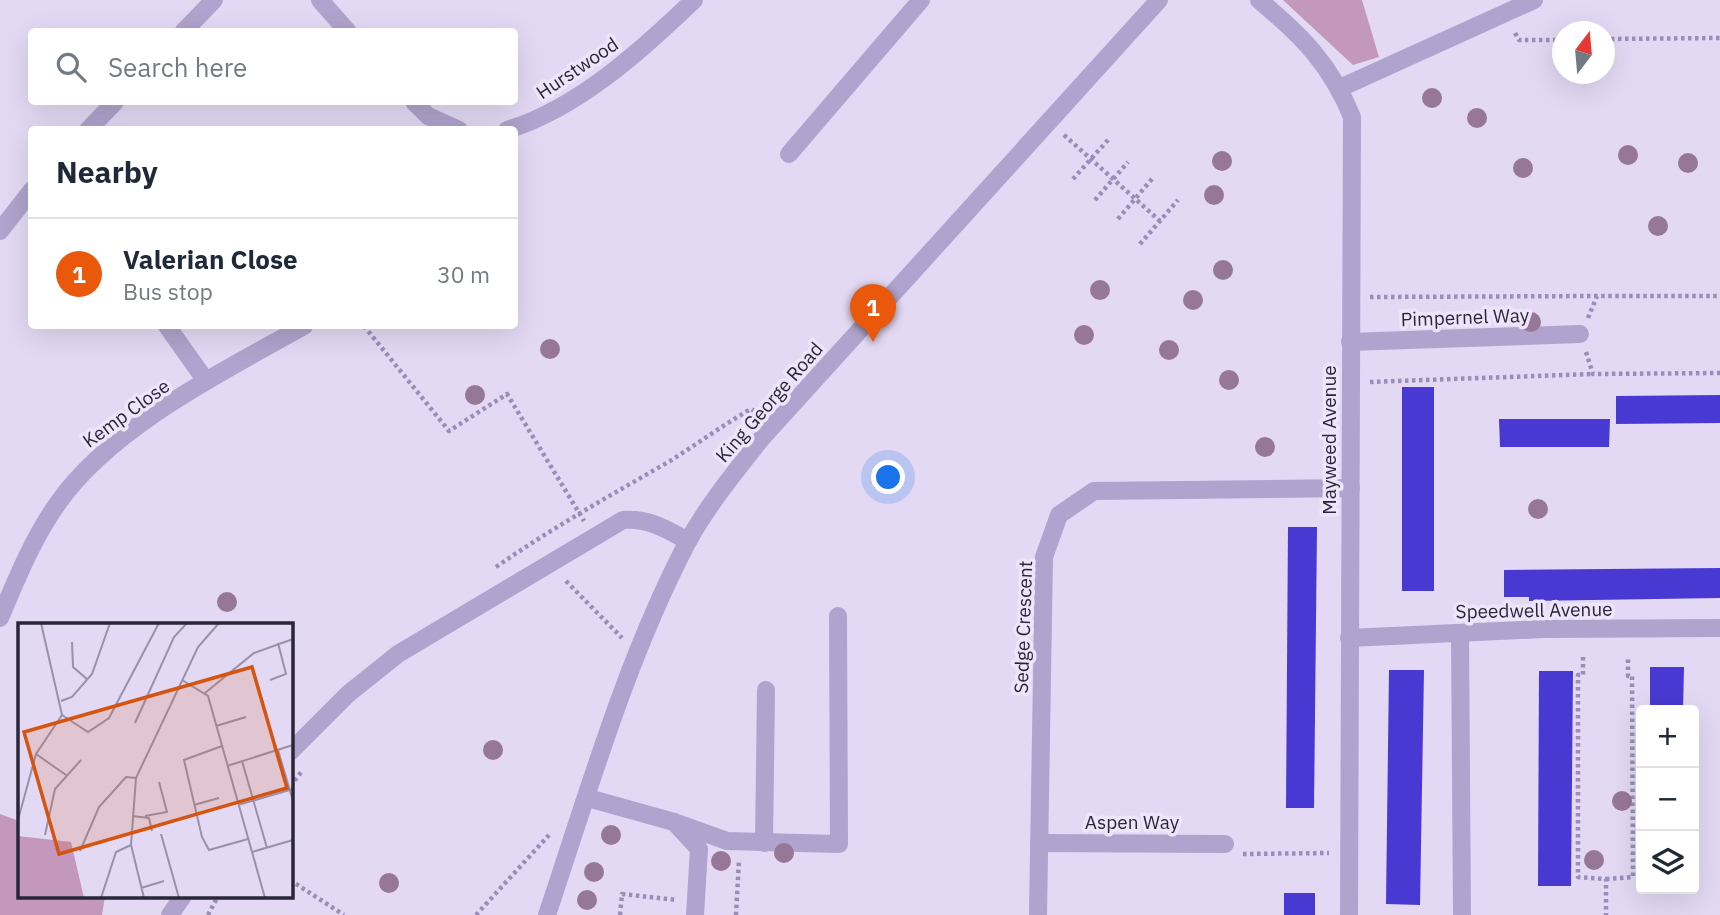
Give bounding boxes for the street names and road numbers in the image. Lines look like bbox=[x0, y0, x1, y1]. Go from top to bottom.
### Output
street label: Hurstwood bbox=[531, 32, 623, 104]
street label: Pimpernel Way bbox=[1400, 303, 1530, 331]
street label: King George Road bbox=[710, 337, 828, 467]
street label: Mayweed Avenue bbox=[1317, 365, 1341, 515]
street label: Kemp Close bbox=[78, 373, 174, 453]
street label: Sedge Crescent bbox=[1009, 560, 1037, 694]
street label: Speedwell Avenue bbox=[1455, 597, 1613, 623]
street label: Aspen Way bbox=[1085, 810, 1180, 834]

